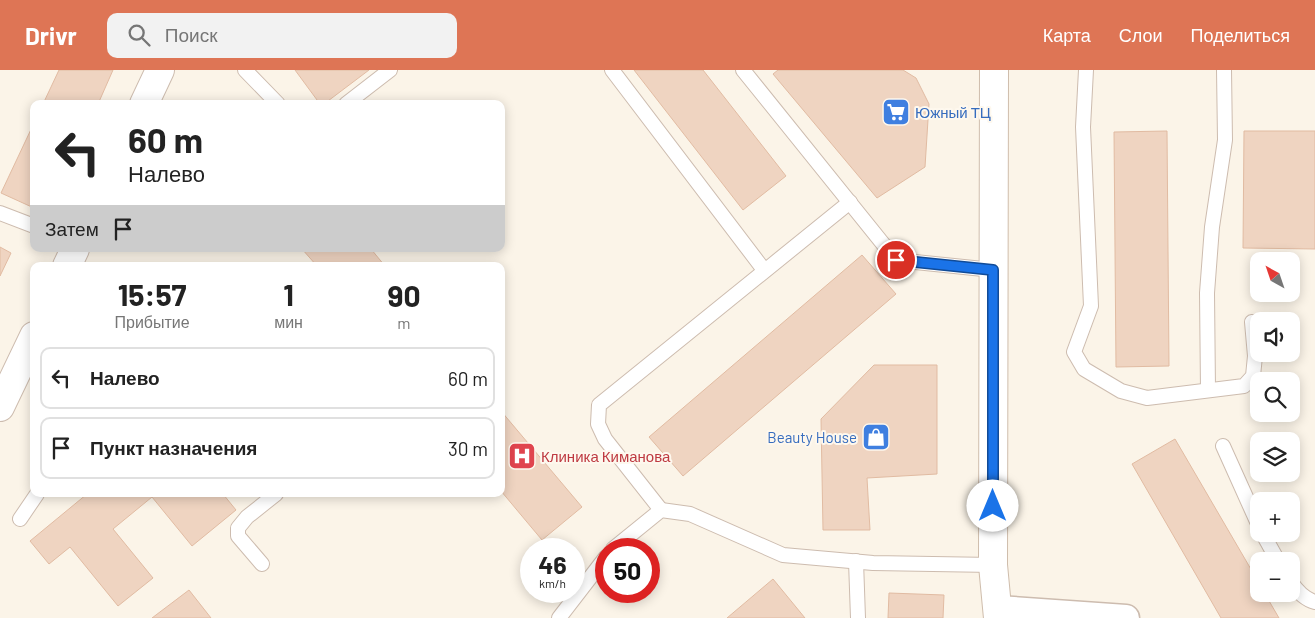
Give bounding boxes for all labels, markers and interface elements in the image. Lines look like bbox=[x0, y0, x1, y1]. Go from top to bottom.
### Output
search box bbox=[107, 13, 457, 58]
text: Drivr bbox=[25, 21, 77, 50]
icon: search bbox=[125, 21, 153, 49]
text: Поиск bbox=[165, 23, 217, 46]
text: Карта bbox=[1043, 24, 1091, 46]
text: Слои bbox=[1119, 24, 1163, 46]
text: Поделиться bbox=[1191, 24, 1290, 46]
supermarket icon: Южный ТЦ bbox=[881, 97, 911, 127]
place label: Южный ТЦ bbox=[915, 103, 991, 121]
text: 60 m bbox=[128, 118, 203, 160]
icon: left bbox=[45, 120, 110, 185]
text: Налево bbox=[128, 160, 205, 186]
icon: arrive bbox=[109, 215, 137, 243]
text: Затем bbox=[45, 217, 99, 240]
pin bbox=[875, 239, 917, 281]
icon: arrive bbox=[882, 246, 910, 274]
north arrow bbox=[1250, 252, 1300, 302]
map controls bbox=[1250, 252, 1300, 602]
text: 15:57 bbox=[118, 276, 186, 312]
text: 1 bbox=[283, 276, 294, 312]
text: 90 bbox=[387, 277, 420, 313]
text: Прибытие bbox=[115, 312, 190, 331]
text: мин bbox=[274, 312, 303, 331]
button: sound bbox=[1250, 312, 1300, 362]
text: m bbox=[397, 313, 411, 332]
icon: left bbox=[47, 364, 75, 392]
text: Налево bbox=[90, 366, 160, 389]
text: 60 m bbox=[448, 367, 488, 390]
button: search bbox=[1250, 372, 1300, 422]
shop icon: Beauty House bbox=[861, 422, 891, 452]
place label: Beauty House bbox=[767, 428, 857, 446]
button: layers bbox=[1250, 432, 1300, 482]
icon: arrive bbox=[47, 434, 75, 462]
text: Пункт назначения bbox=[90, 436, 257, 459]
text: 30 m bbox=[448, 437, 488, 460]
hospital icon: Клиника Киманова bbox=[507, 441, 537, 471]
place label: Клиника Киманова bbox=[541, 447, 671, 465]
position arrow bbox=[966, 479, 1018, 531]
button: + bbox=[1250, 492, 1300, 542]
speed limit sign: 50 bbox=[595, 538, 660, 603]
text: 46 bbox=[538, 549, 567, 579]
button: − bbox=[1250, 552, 1300, 602]
text: km/h bbox=[539, 576, 566, 590]

